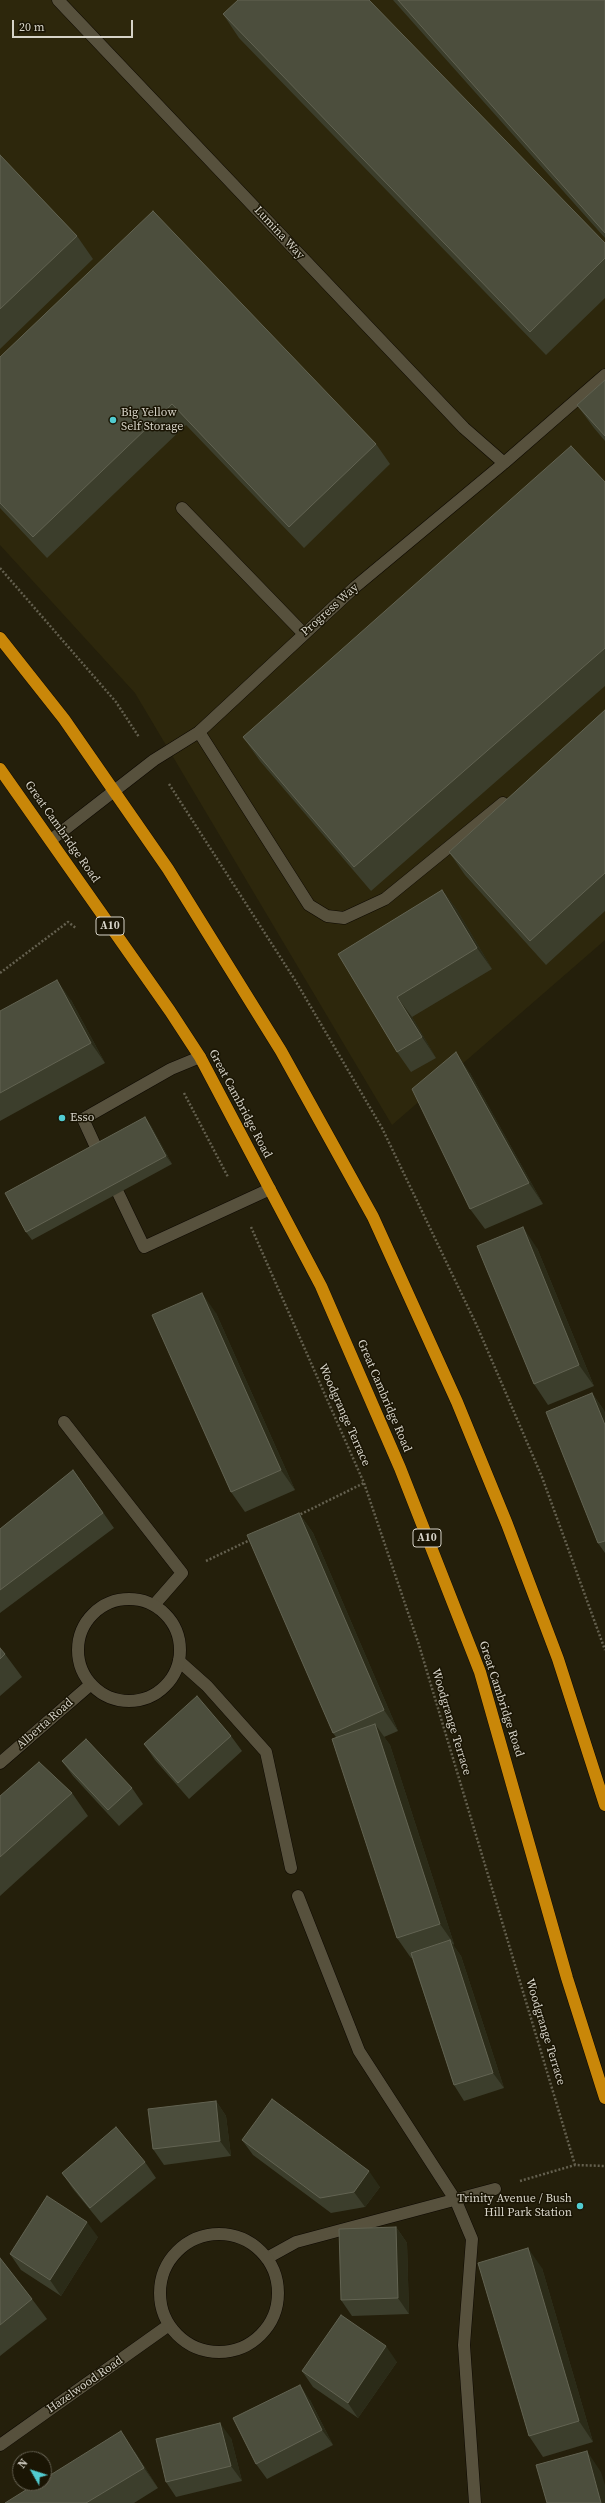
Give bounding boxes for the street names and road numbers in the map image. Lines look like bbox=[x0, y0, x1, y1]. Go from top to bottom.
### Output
street label: Lumina Way bbox=[251, 203, 307, 263]
street label: Progress Way bbox=[298, 581, 362, 639]
street label: Great Cambridge Road bbox=[21, 778, 103, 886]
road number: A10 bbox=[96, 917, 124, 935]
street label: Great Cambridge Road bbox=[205, 1047, 275, 1161]
street label: Great Cambridge Road bbox=[354, 1338, 414, 1454]
street label: Woodgrange Terrace bbox=[315, 1362, 373, 1468]
road number: A10 bbox=[413, 1529, 441, 1547]
street label: Great Cambridge Road bbox=[475, 1639, 527, 1759]
street label: Woodgrange Terrace bbox=[428, 1667, 474, 1777]
street label: Alberta Road bbox=[14, 1696, 76, 1752]
street label: Woodgrange Terrace bbox=[522, 1977, 568, 2087]
street label: Hazelwood Road bbox=[44, 2354, 126, 2416]

